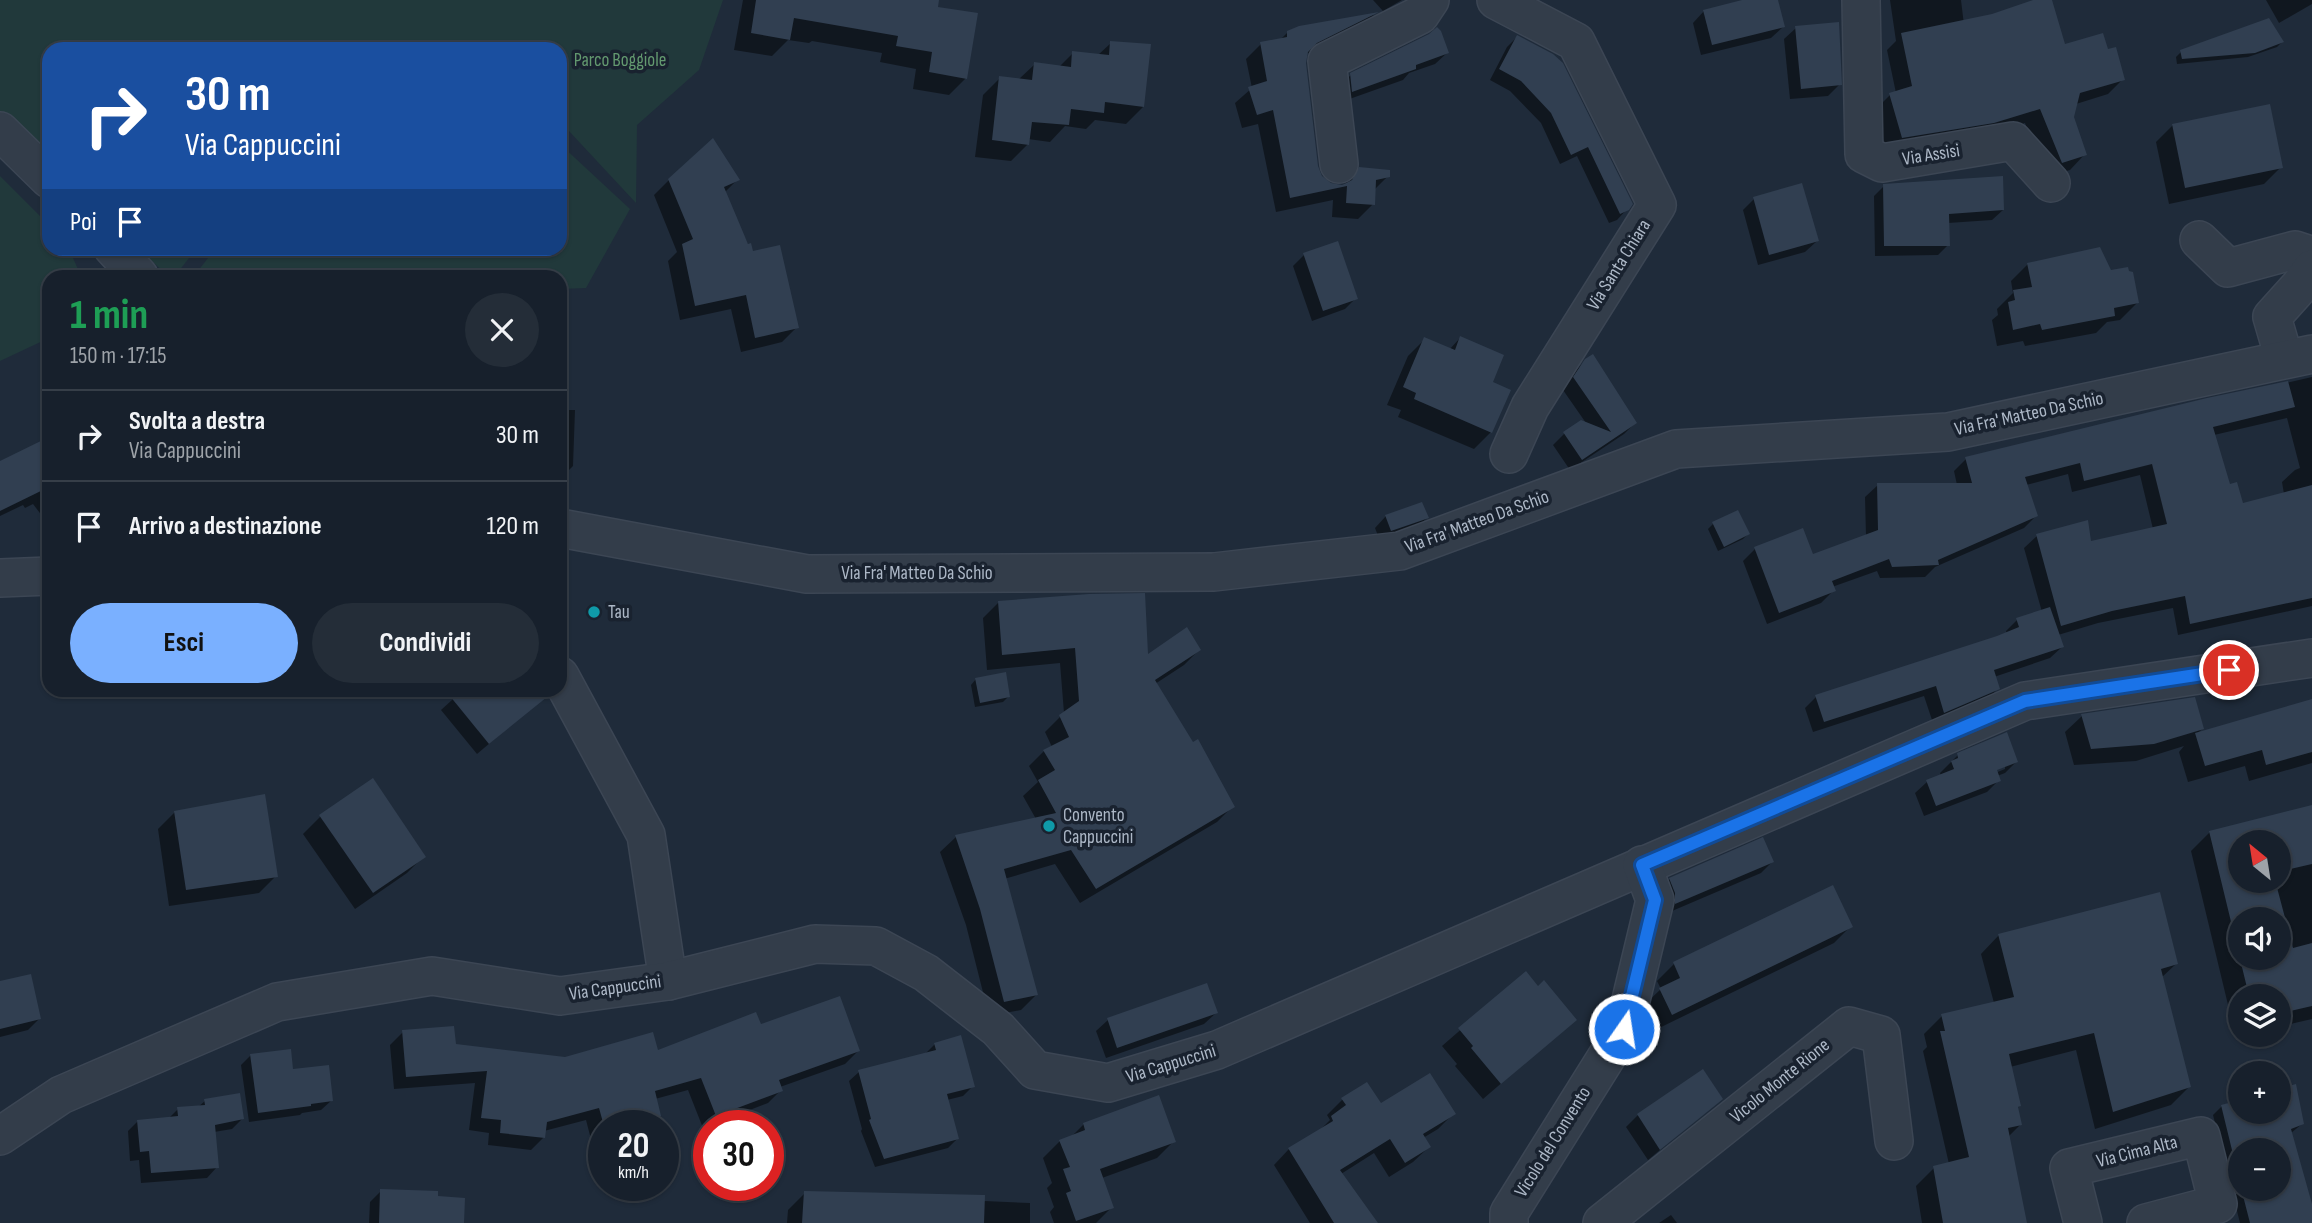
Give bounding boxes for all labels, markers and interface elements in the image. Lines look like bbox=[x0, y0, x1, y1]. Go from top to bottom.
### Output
park label: Parco Boggiole bbox=[574, 49, 666, 72]
text: 30 m bbox=[185, 66, 270, 125]
icon: right bbox=[70, 70, 161, 161]
text: Via Cappuccini bbox=[185, 126, 341, 165]
street label: Via Assisi bbox=[1901, 139, 1961, 171]
icon: arrive bbox=[111, 203, 149, 241]
text: Poi bbox=[70, 207, 97, 238]
street label: Via Santa Chiara bbox=[1582, 215, 1656, 315]
text: 1 min bbox=[70, 290, 148, 341]
button: close bbox=[465, 293, 539, 367]
text: 150 m · 17:15 bbox=[70, 342, 167, 370]
street label: Via Fra' Matteo Da Schio bbox=[1953, 387, 2105, 441]
text: Svolta a destra bbox=[129, 406, 265, 437]
icon: right bbox=[70, 417, 108, 455]
text: 30 m bbox=[496, 420, 539, 451]
text: Via Cappuccini bbox=[129, 437, 241, 465]
street label: Via Fra' Matteo Da Schio bbox=[1402, 485, 1552, 559]
icon: arrive bbox=[70, 508, 108, 546]
text: Arrivo a destinazione bbox=[129, 511, 322, 542]
text: 120 m bbox=[486, 511, 539, 542]
street label: Via Fra' Matteo Da Schio bbox=[841, 562, 993, 585]
place label: Tau bbox=[608, 601, 630, 624]
button: Esci bbox=[70, 603, 298, 683]
button: Condividi bbox=[312, 603, 539, 683]
marker: Tau bbox=[586, 604, 602, 620]
pin bbox=[2199, 640, 2259, 700]
icon: arrive bbox=[2210, 651, 2248, 689]
place label: Convento Cappuccini bbox=[1063, 804, 1133, 849]
marker: Convento Cappuccini bbox=[1041, 818, 1057, 834]
north arrow bbox=[2228, 830, 2291, 892]
map controls bbox=[2228, 830, 2291, 1201]
button: sound bbox=[2228, 907, 2291, 970]
street label: Via Cappuccini bbox=[568, 970, 662, 1006]
button: layers bbox=[2228, 984, 2291, 1047]
position arrow bbox=[1587, 992, 1661, 1066]
street label: Vicolo Monte Rione bbox=[1725, 1034, 1835, 1128]
street label: Via Cappuccini bbox=[1123, 1039, 1219, 1089]
button: + bbox=[2228, 1061, 2291, 1124]
street label: Vicolo del Convento bbox=[1510, 1083, 1596, 1201]
speed limit sign: 30 bbox=[693, 1110, 784, 1201]
text: 20 bbox=[618, 1125, 650, 1168]
street label: Via Cima Alta bbox=[2094, 1131, 2180, 1173]
button: − bbox=[2228, 1138, 2291, 1201]
text: km/h bbox=[618, 1162, 649, 1183]

